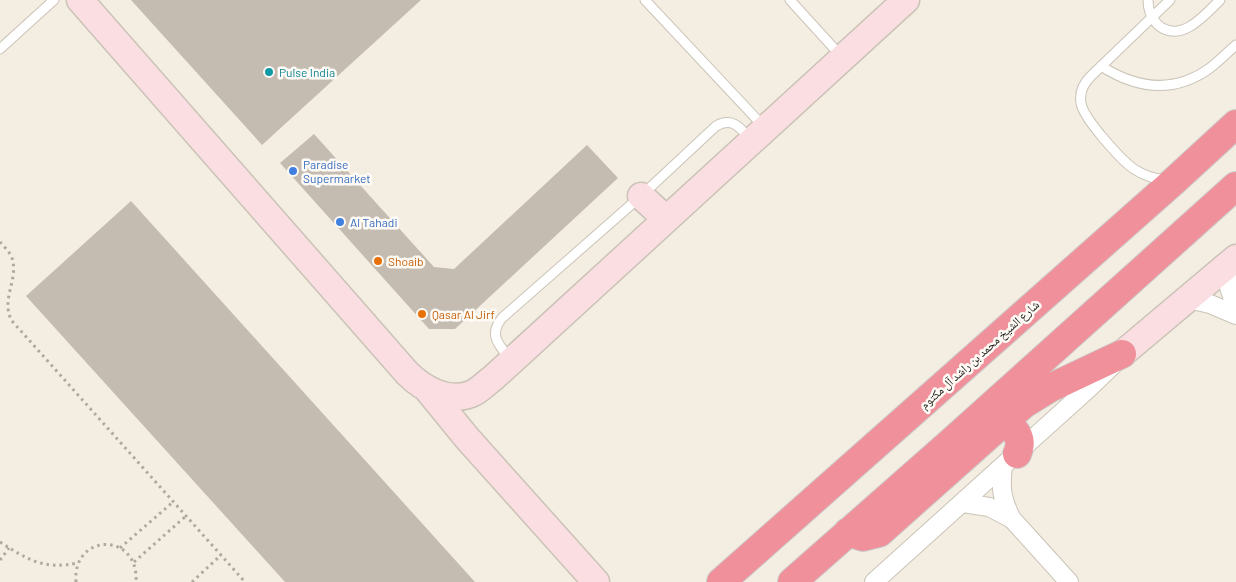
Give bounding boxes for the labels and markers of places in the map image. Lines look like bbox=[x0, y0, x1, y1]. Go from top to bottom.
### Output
place label: Pulse India bbox=[279, 65, 335, 79]
marker: Pulse India bbox=[263, 66, 275, 78]
place label: Paradise Supermarket bbox=[303, 157, 371, 185]
marker: Paradise Supermarket bbox=[287, 165, 299, 177]
place label: Al Tahadi bbox=[350, 215, 397, 229]
marker: Al Tahadi bbox=[334, 216, 346, 228]
place label: Shoaib bbox=[388, 254, 424, 268]
marker: Shoaib bbox=[372, 255, 384, 267]
place label: Qasar Al Jirf bbox=[432, 307, 495, 321]
marker: Qasar Al Jirf bbox=[416, 308, 428, 320]

